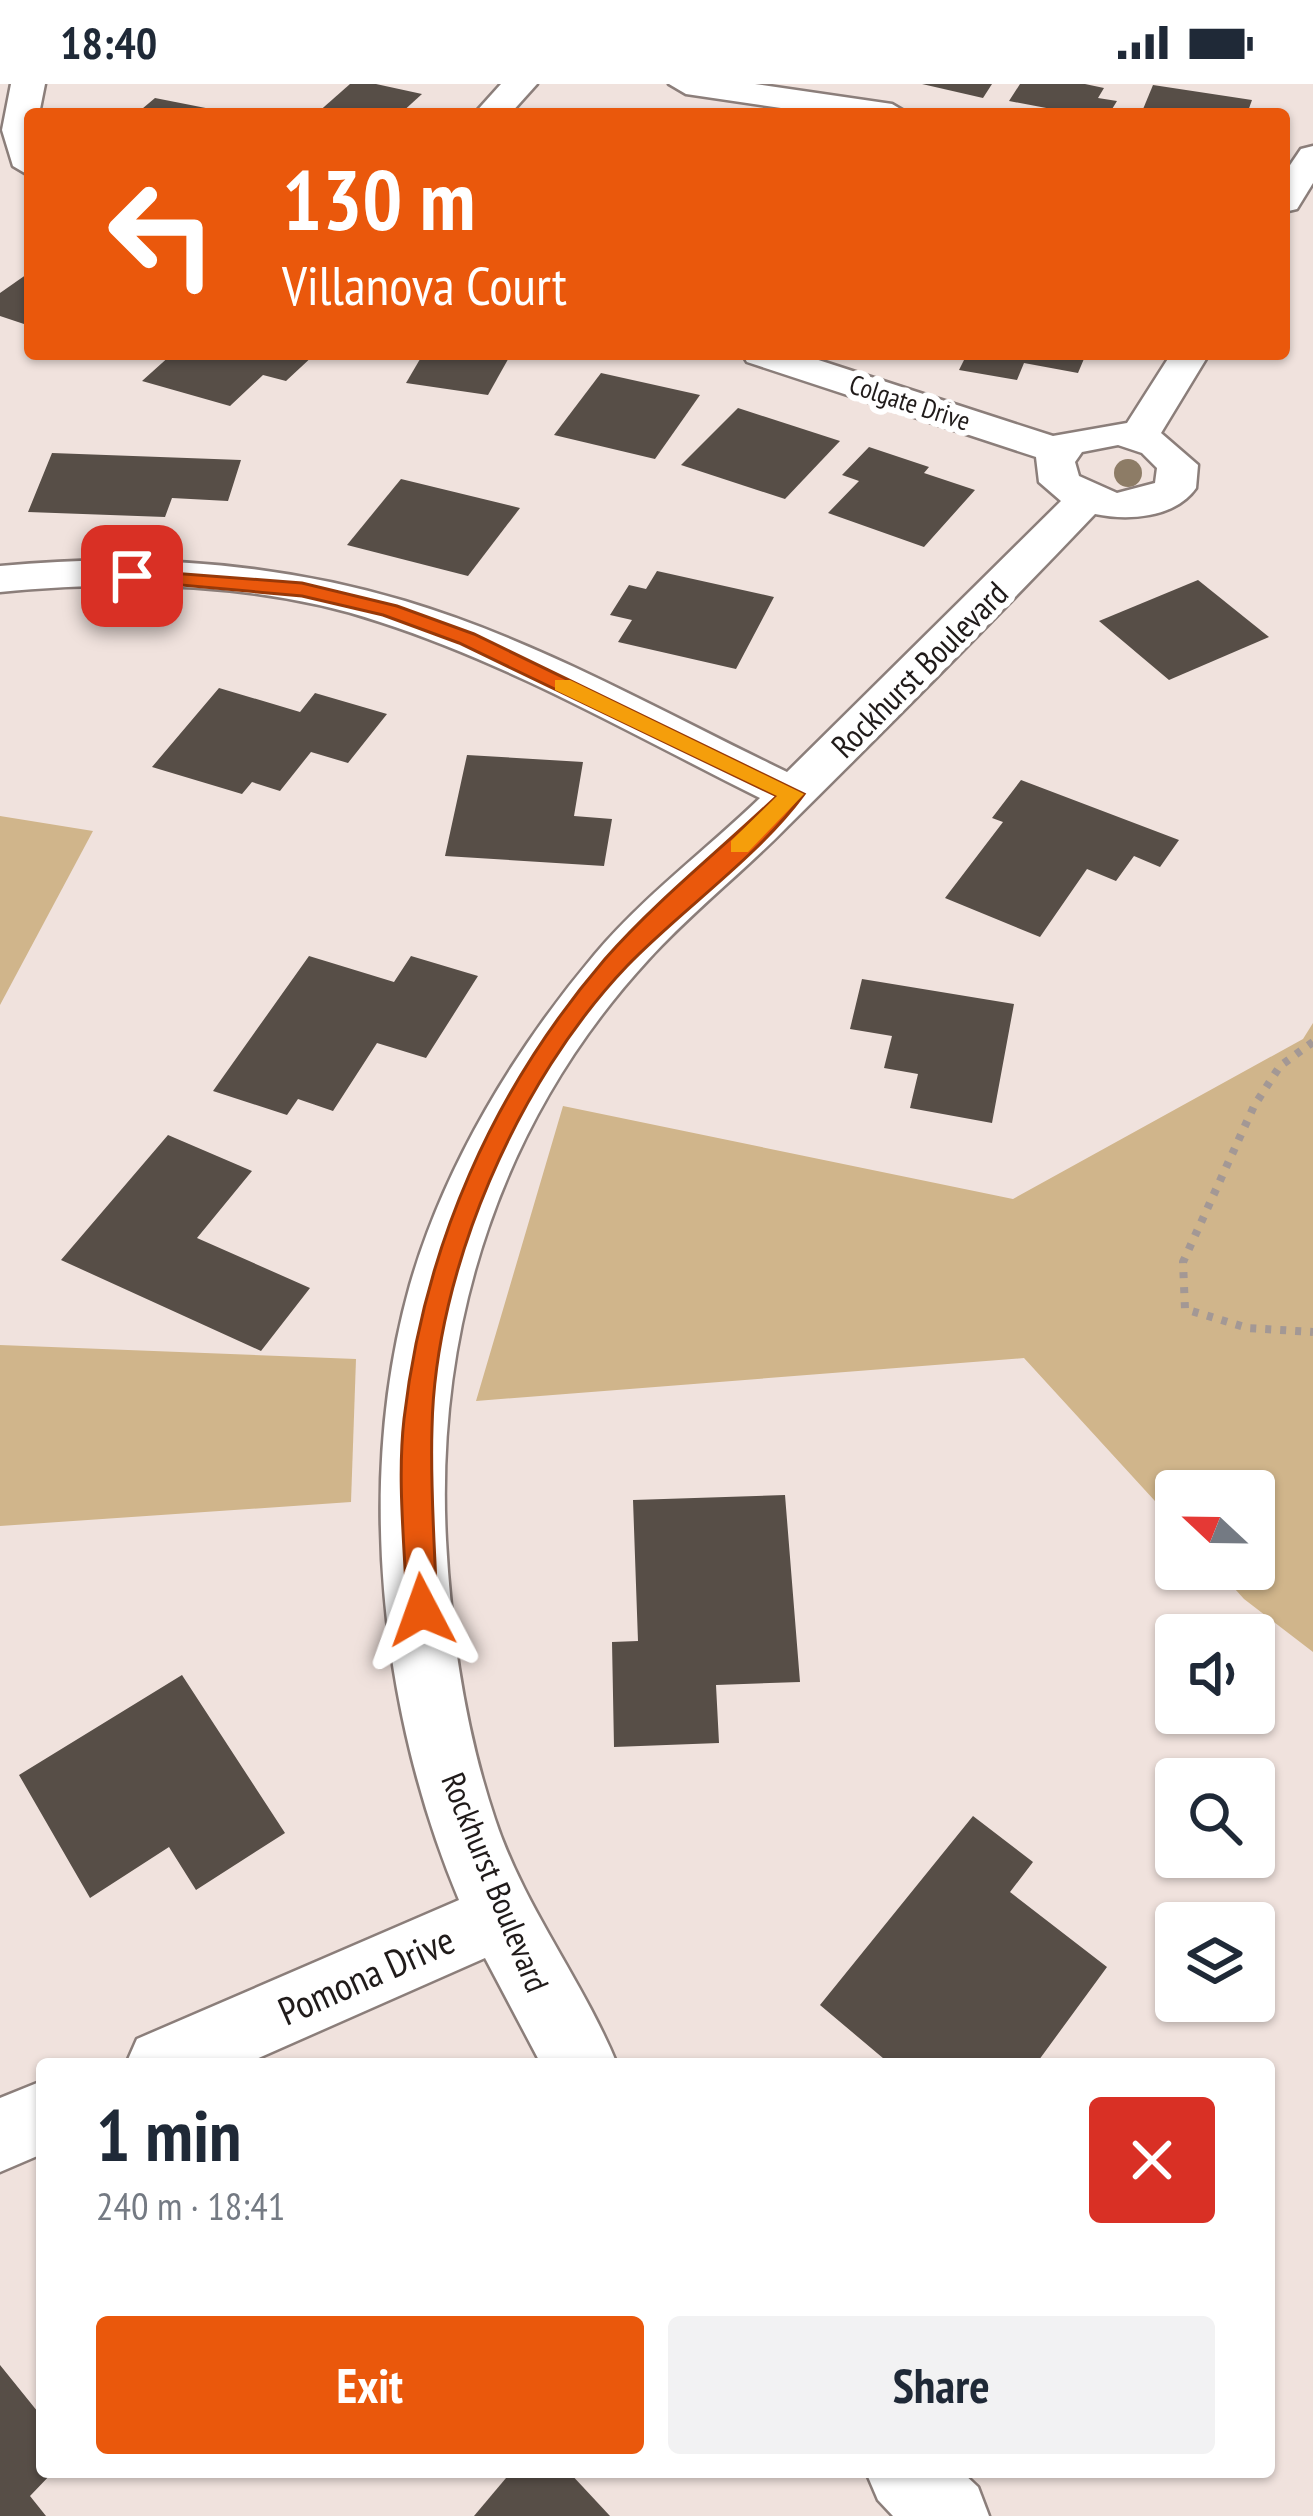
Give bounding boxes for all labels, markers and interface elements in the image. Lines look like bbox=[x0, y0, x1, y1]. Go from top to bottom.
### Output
text: 18:40 bbox=[60, 13, 157, 71]
text: 130 m bbox=[282, 144, 475, 253]
icon: left bbox=[84, 156, 240, 312]
text: Villanova Court bbox=[282, 250, 567, 320]
street label: Colgate Drive bbox=[845, 366, 975, 438]
pin bbox=[81, 525, 183, 627]
icon: arrive bbox=[99, 543, 165, 609]
street label: Rockhurst Boulevard bbox=[822, 572, 1016, 766]
north arrow bbox=[1155, 1470, 1275, 1590]
map controls bbox=[1155, 1470, 1275, 2022]
position arrow bbox=[359, 1547, 485, 1673]
button: sound bbox=[1155, 1614, 1275, 1734]
button: search bbox=[1155, 1758, 1275, 1878]
street label: Rockhurst Boulevard bbox=[432, 1766, 560, 1998]
button: layers bbox=[1155, 1902, 1275, 2022]
street label: Pomona Drive bbox=[270, 1914, 462, 2036]
text: 1 min bbox=[96, 2088, 241, 2181]
button: close bbox=[1089, 2097, 1215, 2223]
text: 240 m · 18:41 bbox=[96, 2180, 285, 2231]
button: Exit bbox=[96, 2316, 644, 2454]
button: Share bbox=[668, 2316, 1215, 2454]

